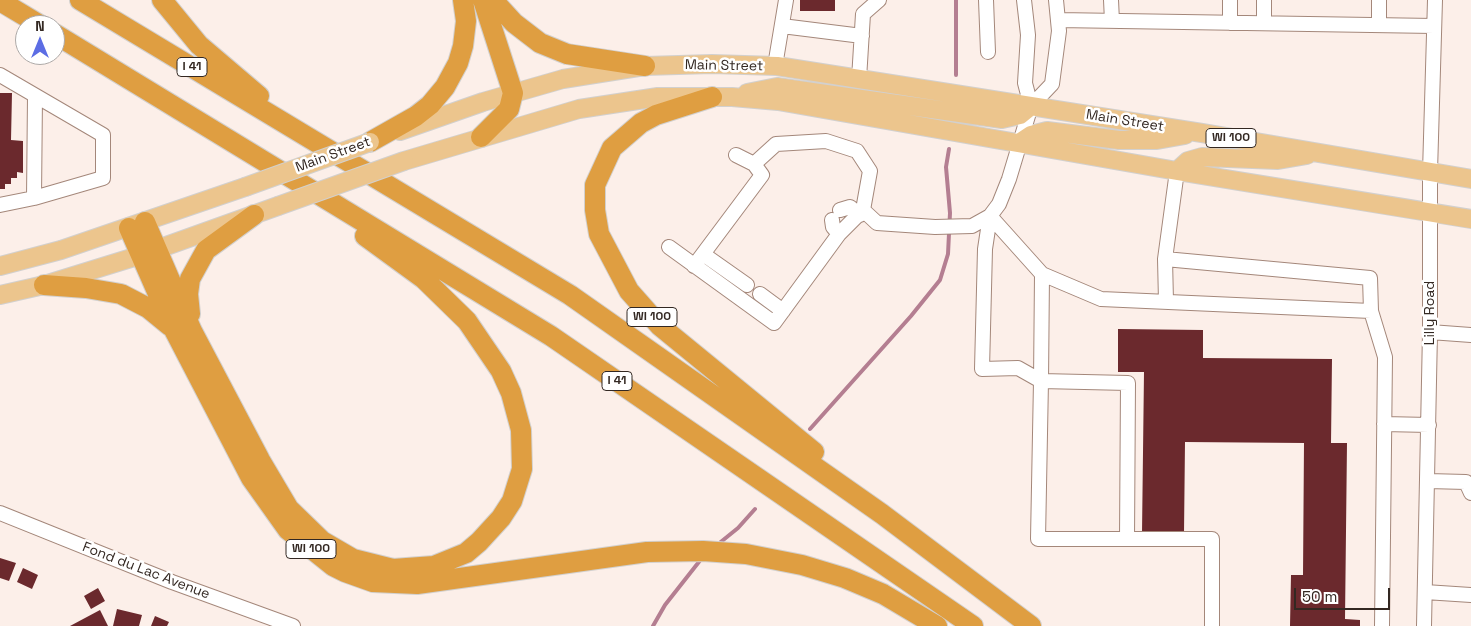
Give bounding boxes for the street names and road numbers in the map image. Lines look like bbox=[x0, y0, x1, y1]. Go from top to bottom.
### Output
street label: Main Street bbox=[685, 57, 763, 75]
road number: I 41 bbox=[177, 58, 207, 76]
street label: Main Street bbox=[1085, 107, 1165, 135]
road number: WI 100 bbox=[1206, 128, 1256, 148]
street label: Main Street bbox=[293, 134, 373, 176]
street label: Lilly Road bbox=[1422, 281, 1438, 345]
road number: WI 100 bbox=[627, 308, 677, 326]
road number: I 41 bbox=[602, 372, 632, 391]
street label: Fond du Lac Avenue bbox=[80, 539, 212, 603]
road number: WI 100 bbox=[286, 540, 336, 558]

